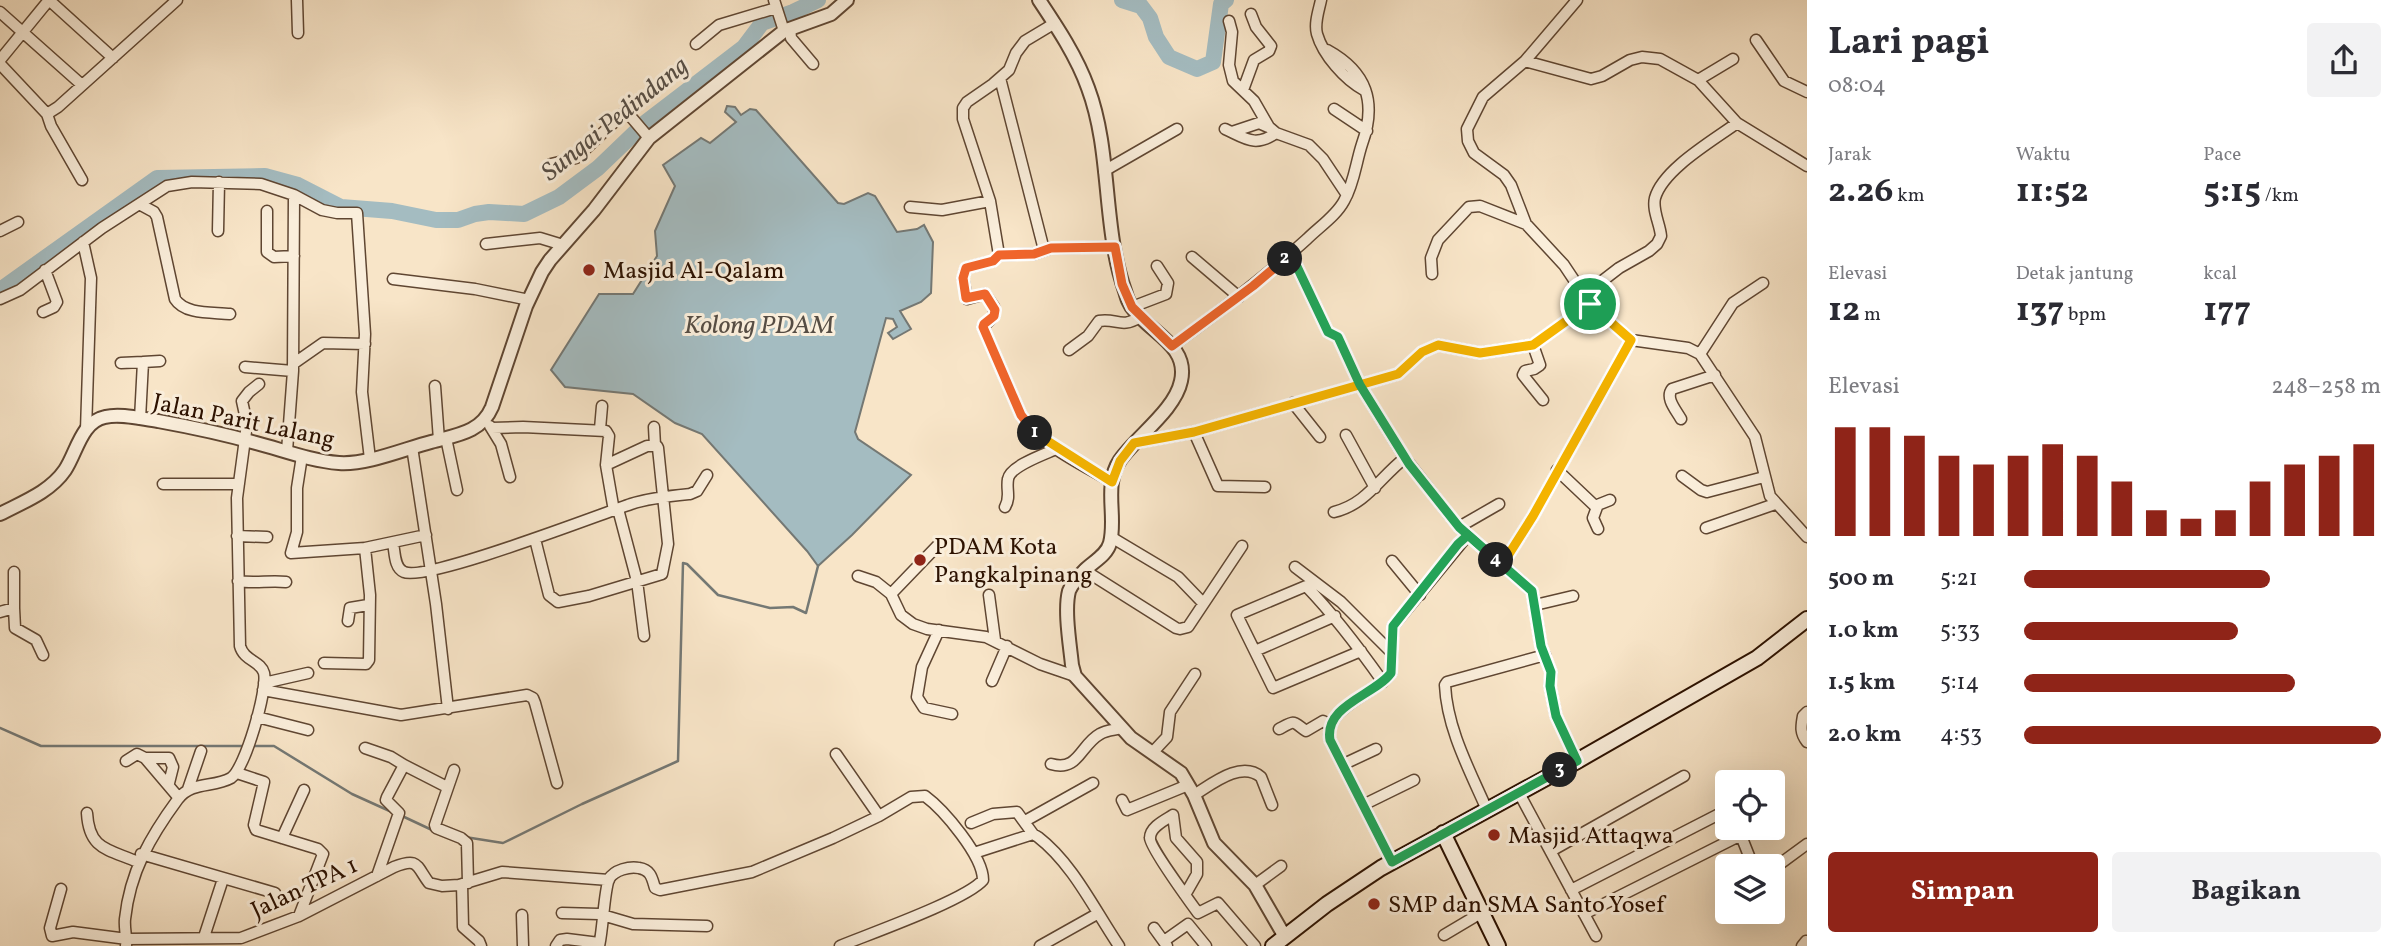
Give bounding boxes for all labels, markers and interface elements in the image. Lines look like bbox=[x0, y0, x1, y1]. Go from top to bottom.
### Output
text: Lari pagi bbox=[1828, 17, 1990, 70]
button: share bbox=[2307, 23, 2381, 97]
water label: Sungai Pedindang bbox=[534, 49, 697, 190]
text: 08:04 bbox=[1828, 70, 1886, 102]
text: Jarak bbox=[1828, 142, 1872, 168]
text: Waktu bbox=[2016, 142, 2071, 168]
text: Pace bbox=[2203, 142, 2241, 168]
text: 2.26 bbox=[1828, 168, 1894, 216]
text: 11:52 bbox=[2016, 168, 2089, 216]
text: 5:15 bbox=[2203, 168, 2261, 216]
text: km bbox=[1894, 183, 1925, 209]
text: /km bbox=[2261, 183, 2299, 209]
pin: 2 bbox=[1268, 242, 1302, 276]
text: 2 bbox=[1280, 245, 1289, 271]
place label: Masjid Al-Qalam bbox=[603, 255, 784, 289]
text: Elevasi bbox=[1828, 261, 1887, 287]
text: Detak jantung bbox=[2016, 261, 2133, 287]
text: kcal bbox=[2203, 261, 2237, 287]
marker: Masjid Al-Qalam bbox=[581, 262, 597, 278]
pin bbox=[1560, 274, 1620, 334]
icon: arrive bbox=[1571, 285, 1609, 323]
text: 12 bbox=[1828, 287, 1860, 335]
text: 137 bbox=[2016, 287, 2064, 335]
text: 177 bbox=[2203, 287, 2251, 335]
text: m bbox=[1860, 302, 1881, 328]
text: bpm bbox=[2064, 302, 2106, 328]
water label: Kolong PDAM bbox=[684, 308, 834, 344]
text: Elevasi bbox=[1828, 371, 1900, 403]
text: 248–258 m bbox=[2271, 371, 2381, 403]
street label: Jalan Parit Lalang bbox=[149, 386, 338, 458]
pin: 1 bbox=[1018, 416, 1052, 450]
text: 1 bbox=[1031, 419, 1038, 445]
place label: PDAM Kota Pangkalpinang bbox=[934, 531, 1093, 593]
pin: 4 bbox=[1478, 542, 1514, 578]
text: 4 bbox=[1490, 546, 1501, 572]
marker: PDAM Kota Pangkalpinang bbox=[912, 552, 928, 568]
text: 500 m bbox=[1828, 563, 1894, 595]
text: 5:21 bbox=[1940, 563, 1978, 595]
text: 1.0 km bbox=[1828, 615, 1899, 647]
text: 5:33 bbox=[1940, 615, 1980, 647]
text: 1.5 km bbox=[1828, 667, 1895, 699]
text: 5:14 bbox=[1940, 667, 1979, 699]
text: 2.0 km bbox=[1828, 719, 1901, 751]
text: 4:53 bbox=[1940, 719, 1982, 751]
pin: 3 bbox=[1542, 752, 1578, 788]
text: 3 bbox=[1555, 756, 1564, 782]
map controls bbox=[1715, 770, 1785, 924]
button: locate bbox=[1715, 770, 1785, 840]
place label: Masjid Attaqwa bbox=[1508, 820, 1674, 854]
marker: Masjid Attaqwa bbox=[1486, 827, 1502, 843]
street label: Jalan TPA 1 bbox=[246, 849, 364, 928]
button: Simpan bbox=[1828, 852, 2098, 932]
button: Bagikan bbox=[2112, 852, 2381, 932]
button: layers bbox=[1715, 854, 1785, 924]
place label: SMP dan SMA Santo Yosef bbox=[1388, 889, 1667, 923]
marker: SMP dan SMA Santo Yosef bbox=[1366, 896, 1382, 912]

